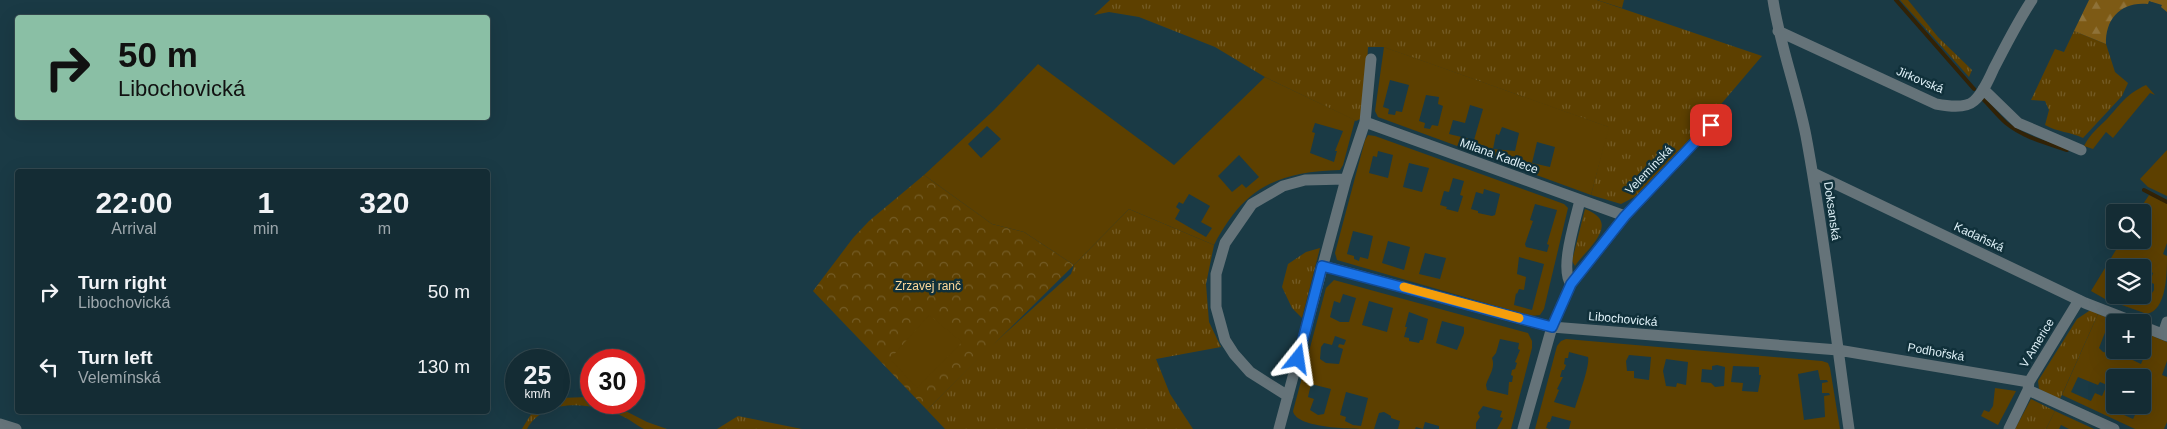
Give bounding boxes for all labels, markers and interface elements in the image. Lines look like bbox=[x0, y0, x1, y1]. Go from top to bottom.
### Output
icon: right bbox=[35, 35, 100, 100]
text: 50 m bbox=[118, 35, 198, 74]
street label: Jirkovská bbox=[1894, 64, 1946, 96]
text: Libochovická bbox=[118, 76, 245, 101]
pin bbox=[1690, 104, 1732, 146]
icon: arrive bbox=[1697, 111, 1725, 139]
street label: Milana Kadlece bbox=[1458, 135, 1540, 177]
street label: Velemínská bbox=[1622, 143, 1676, 197]
street label: Doksanská bbox=[1821, 181, 1843, 242]
text: 22:00 bbox=[96, 186, 172, 219]
text: 1 bbox=[257, 186, 274, 219]
text: 320 bbox=[359, 186, 409, 219]
map controls bbox=[2106, 204, 2151, 414]
button: search bbox=[2106, 204, 2151, 249]
street label: Kadaňská bbox=[1952, 219, 2006, 255]
text: Arrival bbox=[111, 220, 157, 237]
text: min bbox=[253, 220, 279, 237]
text: m bbox=[378, 220, 391, 237]
button: layers bbox=[2106, 259, 2151, 304]
text: Turn right bbox=[78, 272, 166, 293]
icon: right bbox=[35, 278, 63, 306]
park label: Zrzavej ranč bbox=[895, 279, 961, 293]
text: 50 m bbox=[428, 281, 470, 302]
text: Libochovická bbox=[78, 294, 171, 311]
street label: Libochovická bbox=[1588, 309, 1658, 329]
button: + bbox=[2106, 314, 2151, 359]
street label: V Americe bbox=[2017, 316, 2057, 370]
position arrow bbox=[1271, 332, 1323, 384]
street label: Podhořská bbox=[1907, 340, 1966, 364]
text: Turn left bbox=[78, 347, 153, 368]
speed limit sign: 30 bbox=[580, 349, 645, 414]
icon: left bbox=[35, 353, 63, 381]
text: 130 m bbox=[417, 356, 470, 377]
text: 25 bbox=[524, 361, 551, 389]
text: Velemínská bbox=[78, 369, 161, 386]
button: − bbox=[2106, 369, 2151, 414]
text: km/h bbox=[524, 387, 551, 401]

